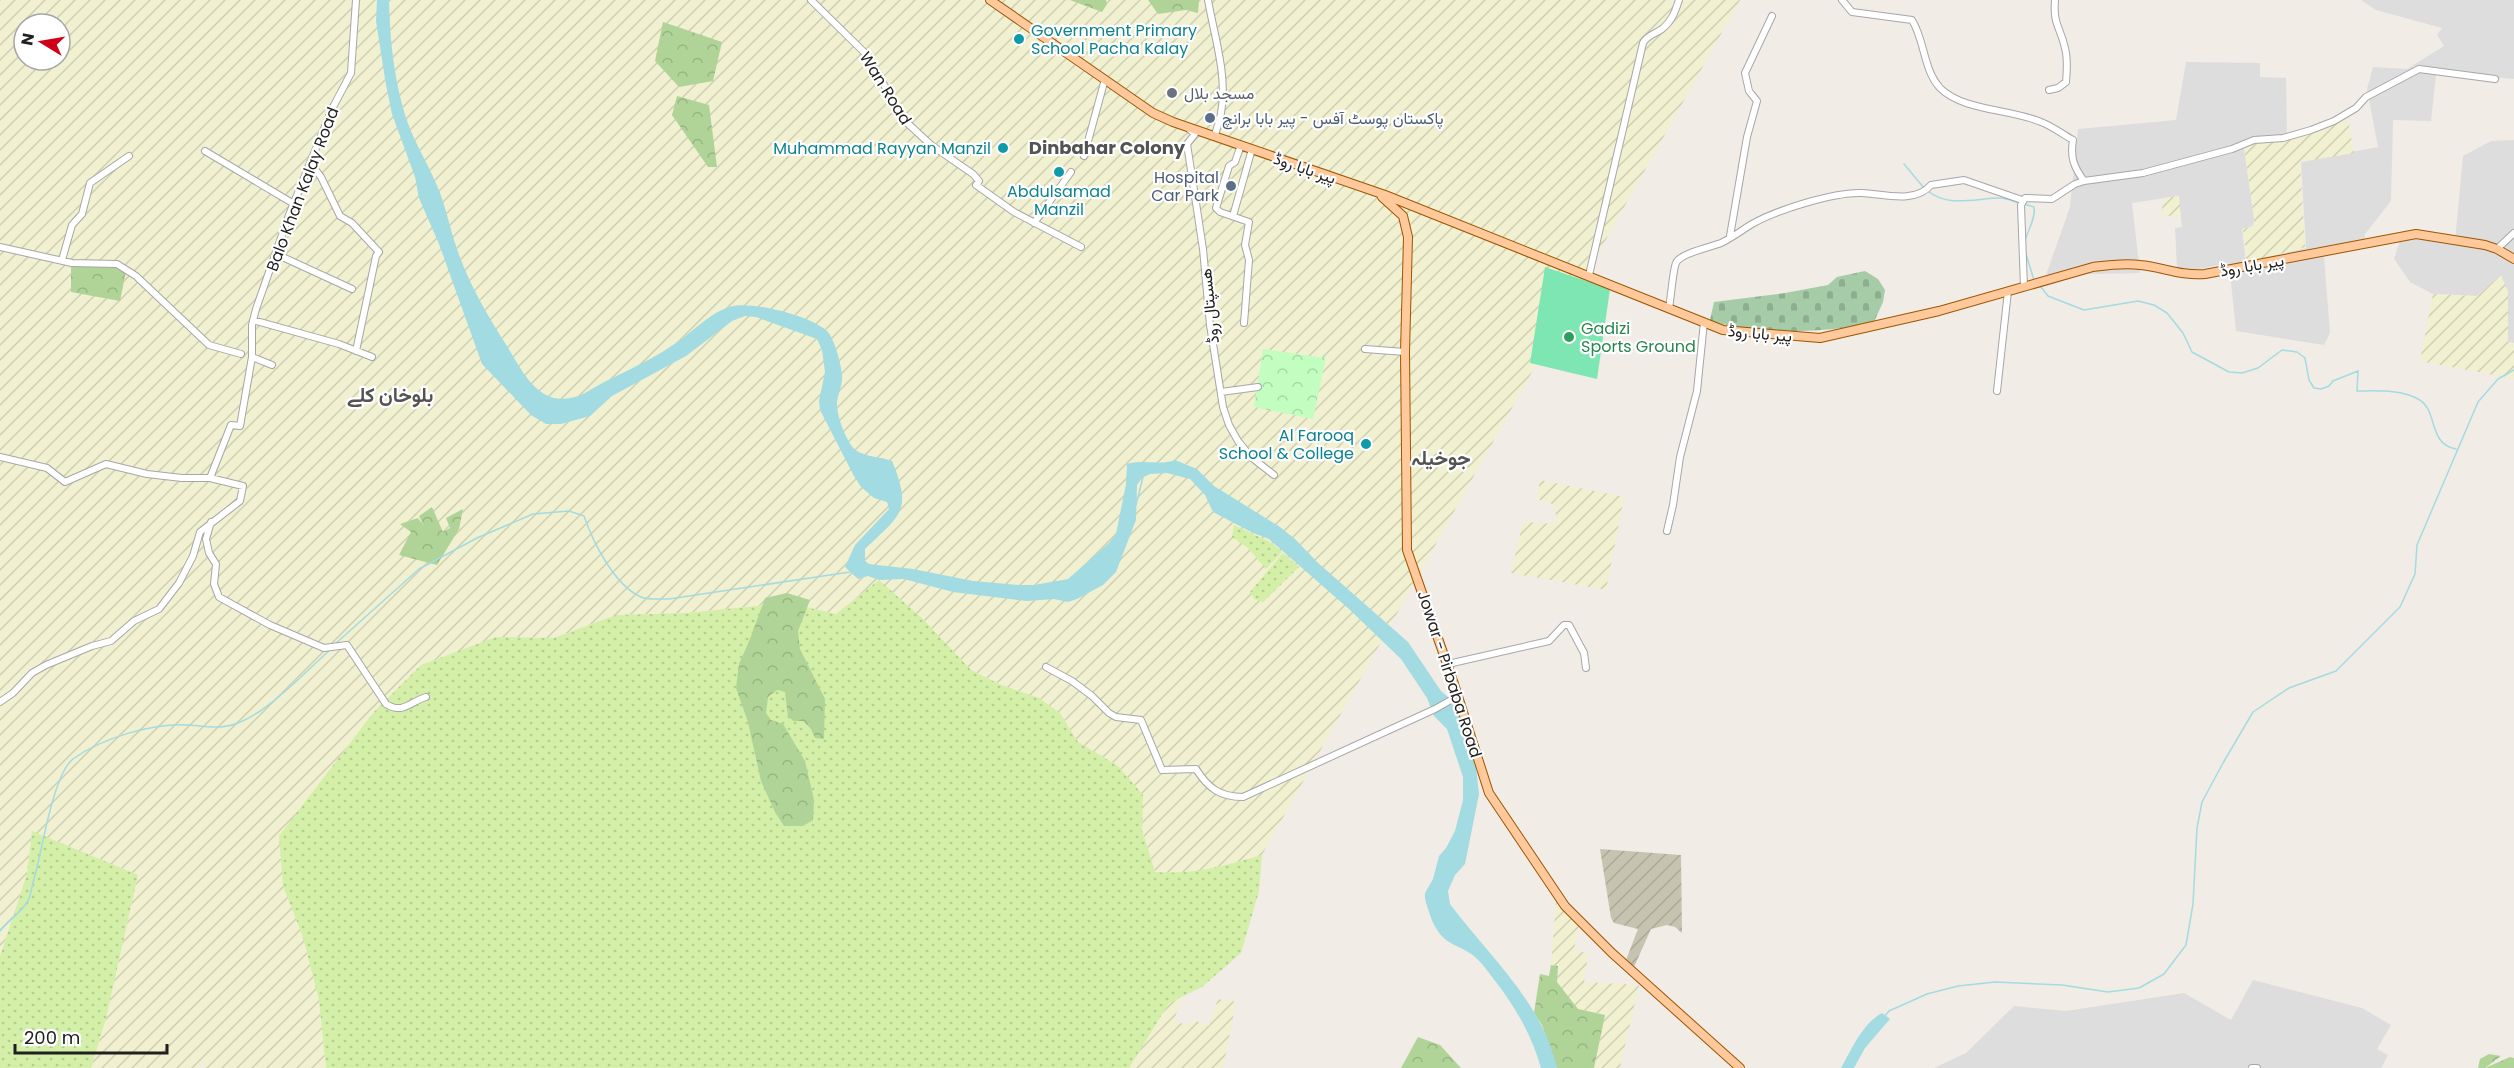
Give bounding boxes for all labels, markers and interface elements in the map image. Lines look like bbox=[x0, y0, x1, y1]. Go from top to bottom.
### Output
north arrow bbox=[12, 12, 72, 72]
place label: Government Primary School Pacha Kalay bbox=[1031, 19, 1197, 60]
text: N bbox=[15, 31, 40, 47]
marker: Government Primary School Pacha Kalay bbox=[1012, 32, 1026, 46]
street label: Wan Road bbox=[854, 47, 917, 129]
place label: مسجد بلال bbox=[1184, 82, 1254, 105]
marker: مسجد بلال bbox=[1165, 86, 1179, 100]
street label: Balo Khan Kalay Road bbox=[261, 104, 344, 275]
place label: پاکستان پوسٹ آفس - پیر بابا برانچ bbox=[1222, 107, 1444, 130]
marker: پاکستان پوسٹ آفس - پیر بابا برانچ bbox=[1203, 111, 1217, 125]
district label: Dinbahar Colony bbox=[1029, 135, 1186, 160]
place label: Muhammad Rayyan Manzil bbox=[773, 137, 991, 160]
marker: Muhammad Rayyan Manzil bbox=[996, 141, 1010, 155]
street label: پیر بابا روڈ bbox=[1271, 147, 1339, 190]
marker: Abdulsamad Manzil bbox=[1052, 165, 1066, 179]
place label: Hospital Car Park bbox=[1151, 166, 1220, 207]
marker: Hospital Car Park bbox=[1224, 179, 1238, 193]
place label: Abdulsamad Manzil bbox=[1007, 180, 1111, 221]
street label: پیر بابا روڈ bbox=[2218, 249, 2286, 282]
street label: ھسپتال روڈ bbox=[1194, 267, 1225, 345]
place label: Gadizi Sports Ground bbox=[1581, 317, 1696, 358]
street label: پیر بابا روڈ bbox=[1727, 319, 1793, 348]
marker: Gadizi Sports Ground bbox=[1562, 330, 1576, 344]
district label: بلوخان كلے bbox=[347, 381, 433, 409]
place label: Al Farooq School & College bbox=[1219, 424, 1354, 465]
marker: Al Farooq School & College bbox=[1359, 437, 1373, 451]
district label: جوخیلہ bbox=[1411, 444, 1471, 472]
street label: Jowar - Pirbaba Road bbox=[1412, 588, 1487, 761]
scale bar bbox=[15, 1017, 166, 1055]
text: 200 m bbox=[24, 1025, 80, 1050]

